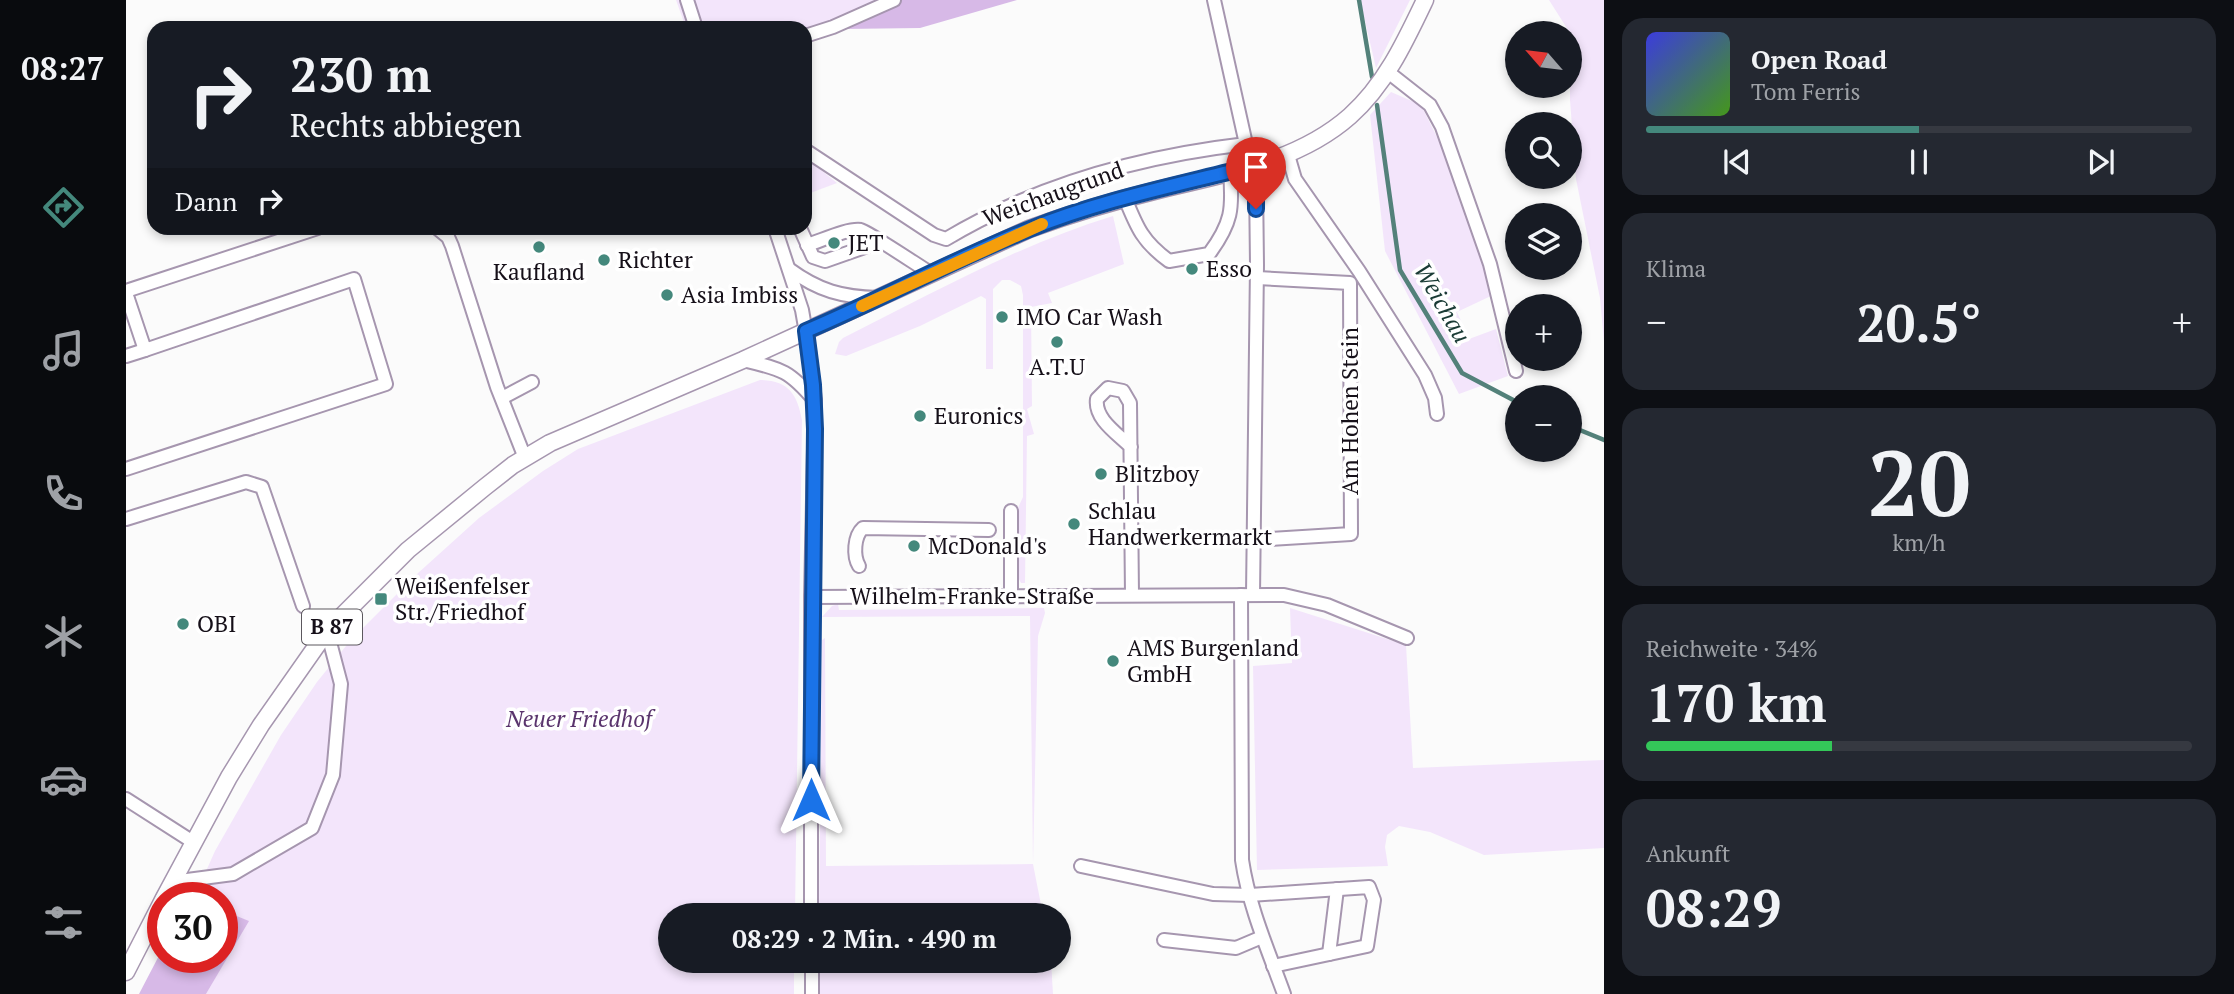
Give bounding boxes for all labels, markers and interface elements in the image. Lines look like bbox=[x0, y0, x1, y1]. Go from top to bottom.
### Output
north arrow bbox=[1505, 21, 1582, 98]
map controls bbox=[1505, 21, 1582, 462]
text: 230 m bbox=[290, 41, 432, 106]
text: Open Road bbox=[1751, 42, 1887, 76]
text: 08:27 bbox=[21, 47, 105, 89]
icon: right bbox=[175, 49, 266, 140]
text: Tom Ferris bbox=[1751, 76, 1861, 107]
text: Rechts abbiegen bbox=[290, 104, 522, 146]
button: search bbox=[1505, 112, 1582, 189]
pin bbox=[1226, 137, 1286, 209]
icon: previous bbox=[1718, 143, 1756, 181]
icon: pause bbox=[1900, 143, 1938, 181]
icon: next bbox=[2082, 143, 2120, 181]
icon: arrive bbox=[1237, 148, 1275, 186]
street label: Weichaugrund bbox=[978, 154, 1128, 233]
icon: right bbox=[251, 182, 289, 220]
icon: directions bbox=[39, 183, 88, 232]
text: Dann bbox=[175, 184, 237, 218]
button: layers bbox=[1505, 203, 1582, 280]
place label: JET bbox=[848, 227, 883, 258]
marker: JET bbox=[826, 235, 842, 251]
marker: Kaufland bbox=[531, 239, 547, 255]
place label: Richter bbox=[618, 244, 693, 275]
marker: Richter bbox=[596, 252, 612, 268]
place label: Esso bbox=[1206, 253, 1252, 284]
text: Klima bbox=[1646, 253, 1706, 284]
place label: Kaufland bbox=[493, 256, 585, 287]
water label: Weichau bbox=[1407, 256, 1479, 349]
marker: Esso bbox=[1184, 261, 1200, 277]
place label: Asia Imbiss bbox=[681, 279, 798, 310]
marker: Asia Imbiss bbox=[659, 287, 675, 303]
text: 20.5° bbox=[1856, 288, 1982, 357]
button: + bbox=[1505, 294, 1582, 371]
text: − bbox=[1646, 297, 1666, 347]
text: + bbox=[2172, 297, 2192, 347]
place label: IMO Car Wash bbox=[1016, 301, 1163, 332]
marker: IMO Car Wash bbox=[994, 309, 1010, 325]
icon: music bbox=[39, 326, 88, 375]
street label: Am Hohen Stein bbox=[1334, 327, 1365, 495]
marker: A.T.U bbox=[1049, 334, 1065, 350]
place label: A.T.U bbox=[1029, 351, 1086, 382]
button: − bbox=[1505, 385, 1582, 462]
place label: Euronics bbox=[934, 400, 1023, 431]
marker: Euronics bbox=[912, 408, 928, 424]
text: 20 bbox=[1868, 421, 1970, 542]
place label: Blitzboy bbox=[1115, 458, 1200, 489]
marker: Blitzboy bbox=[1093, 466, 1109, 482]
icon: phone bbox=[39, 469, 88, 518]
place label: Schlau Handwerkermarkt bbox=[1088, 495, 1273, 552]
marker: Schlau Handwerkermarkt bbox=[1066, 516, 1082, 532]
text: km/h bbox=[1892, 527, 1946, 558]
place label: McDonald's bbox=[928, 530, 1047, 561]
marker: McDonald's bbox=[906, 538, 922, 554]
place label: Weißenfelser Str./Friedhof bbox=[395, 570, 530, 627]
street label: Wilhelm-Franke-Straße bbox=[850, 580, 1094, 611]
marker: Weißenfelser Str./Friedhof bbox=[373, 591, 389, 607]
place label: OBI bbox=[197, 608, 236, 639]
road number: B 87 bbox=[302, 610, 362, 644]
icon: climate bbox=[39, 612, 88, 661]
marker: OBI bbox=[175, 616, 191, 632]
place label: AMS Burgenland GmbH bbox=[1127, 632, 1299, 689]
text: Reichweite · 34% bbox=[1646, 633, 1818, 664]
marker: AMS Burgenland GmbH bbox=[1105, 653, 1121, 669]
text: 170 km bbox=[1646, 668, 1827, 737]
park label: Neuer Friedhof bbox=[505, 703, 656, 734]
icon: car bbox=[39, 755, 88, 804]
position arrow bbox=[774, 763, 848, 837]
text: Ankunft bbox=[1646, 838, 1730, 869]
text: 08:29 bbox=[1646, 873, 1781, 942]
speed limit sign: 30 bbox=[147, 882, 238, 973]
icon: filters bbox=[39, 898, 88, 947]
text: 08:29 · 2 Min. · 490 m bbox=[732, 921, 997, 955]

